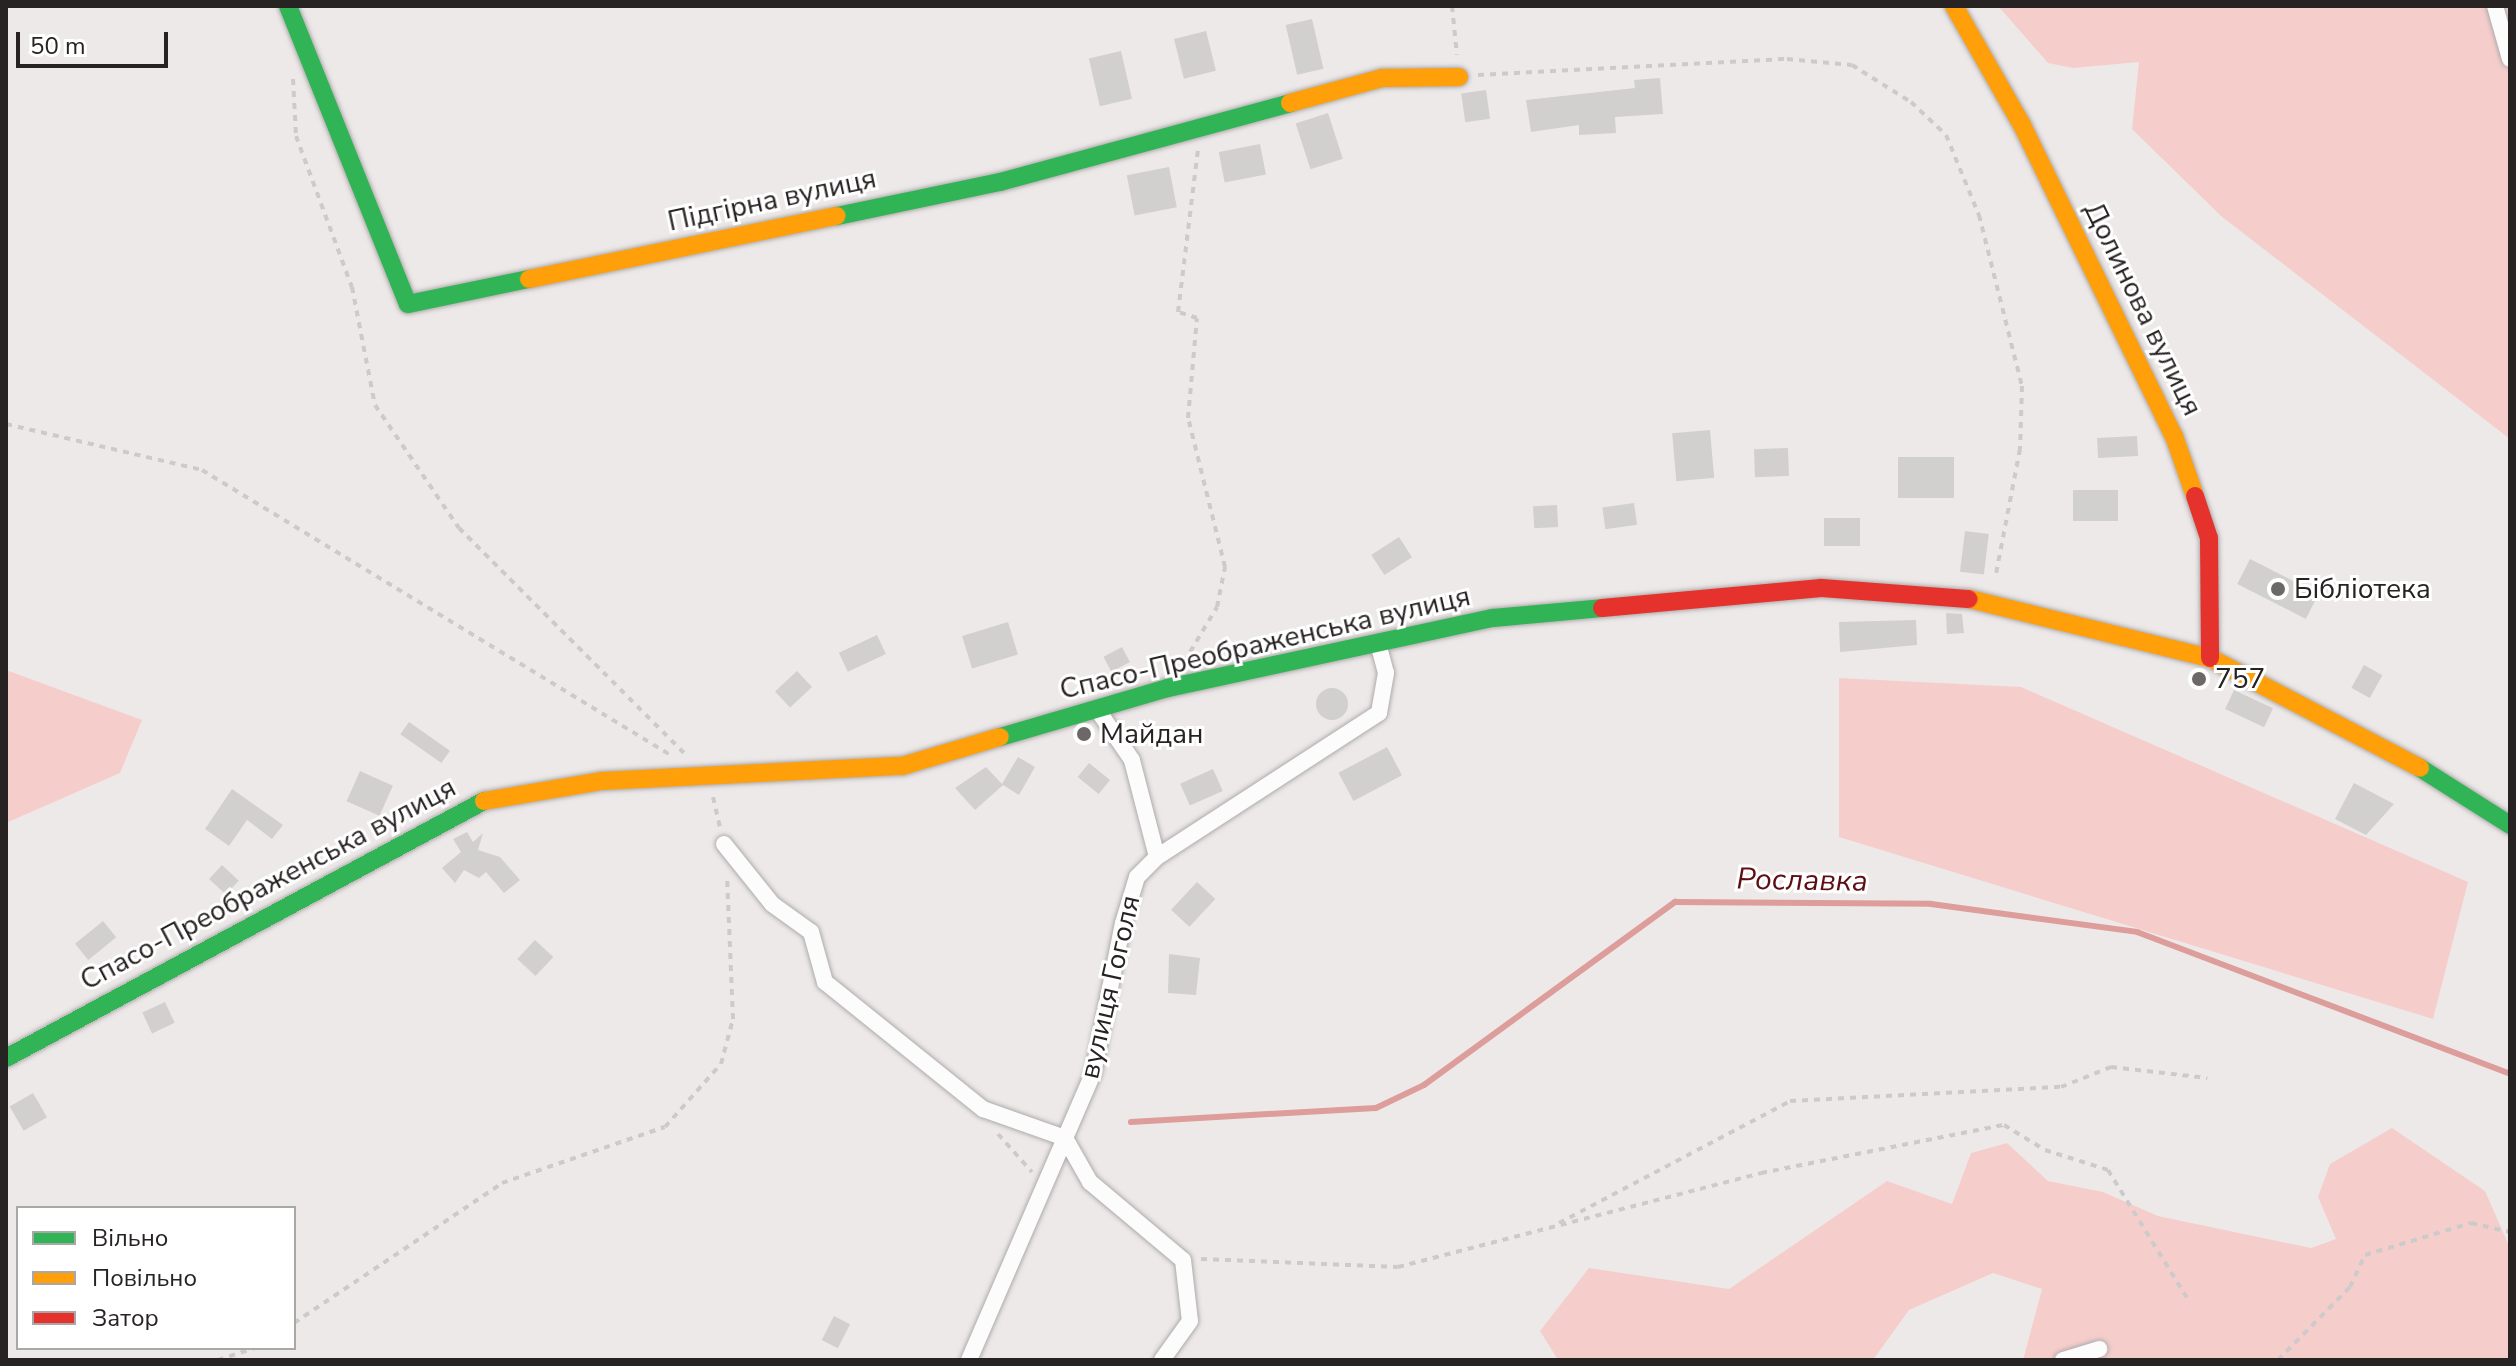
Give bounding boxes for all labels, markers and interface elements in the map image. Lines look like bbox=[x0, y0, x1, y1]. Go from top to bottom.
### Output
scale bar bbox=[20, 16, 172, 66]
text: 50 m bbox=[30, 30, 86, 62]
street label: Підгірна вулиця bbox=[665, 162, 879, 238]
street label: Долинова вулиця bbox=[2077, 197, 2209, 421]
place label: Бібліотека bbox=[2294, 572, 2431, 606]
street label: Спасо-Преображенська вулиця bbox=[1056, 579, 1474, 707]
marker: Бібліотека bbox=[2269, 580, 2287, 598]
place label: 757 bbox=[2215, 662, 2265, 696]
marker: 757 bbox=[2190, 670, 2208, 688]
place label: Майдан bbox=[1100, 717, 1203, 751]
marker: Майдан bbox=[1075, 725, 1093, 743]
street label: Спасо-Преображенська вулиця bbox=[75, 771, 461, 997]
water label: Рославка bbox=[1736, 862, 1868, 900]
street label: вулиця Гоголя bbox=[1073, 892, 1147, 1082]
legend bbox=[16, 1206, 296, 1350]
text: Вільно bbox=[92, 1222, 168, 1254]
text: Повільно bbox=[92, 1262, 197, 1294]
text: Затор bbox=[92, 1302, 159, 1334]

